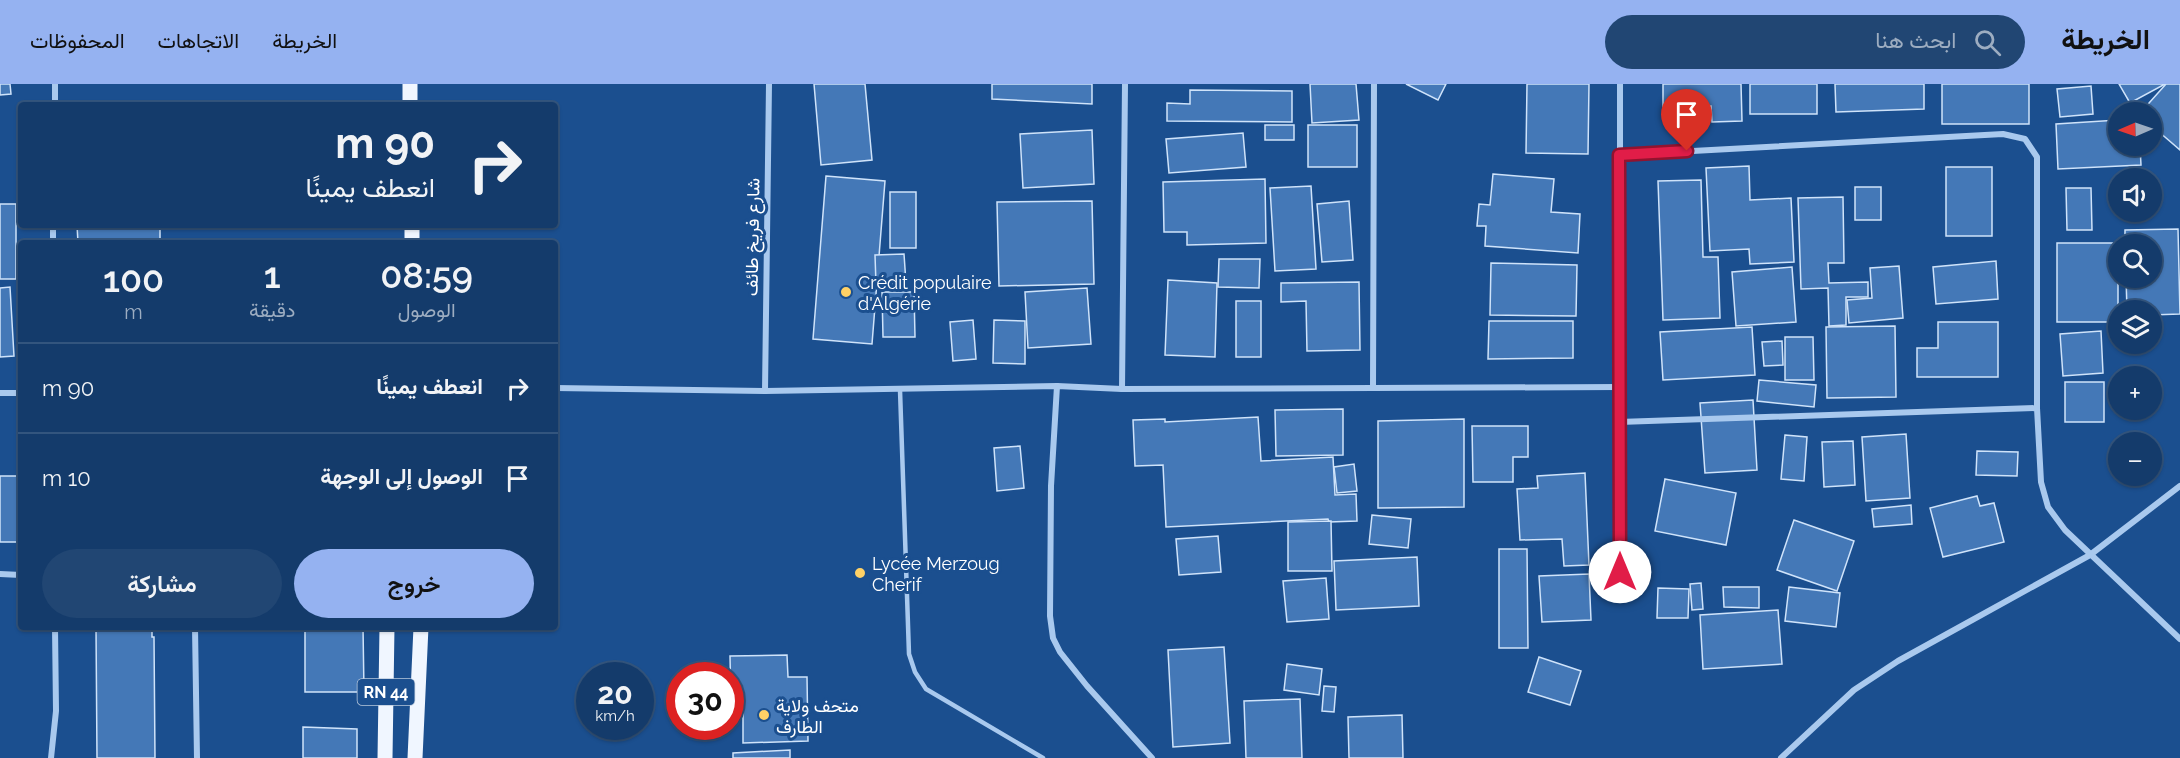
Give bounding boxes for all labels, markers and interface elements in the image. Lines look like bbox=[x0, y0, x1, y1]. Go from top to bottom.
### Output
search box bbox=[1605, 15, 2025, 69]
text: الخريطة bbox=[2061, 23, 2150, 56]
icon: search bbox=[1971, 26, 2004, 59]
text: ابحث هنا bbox=[1875, 27, 1956, 53]
text: المحفوظات bbox=[30, 28, 125, 53]
text: الاتجاهات bbox=[158, 28, 239, 53]
text: الخريطة bbox=[272, 28, 337, 53]
pin bbox=[1661, 89, 1712, 151]
icon: arrive bbox=[1670, 98, 1703, 131]
north arrow bbox=[2108, 102, 2162, 156]
map controls bbox=[2108, 102, 2162, 486]
text: 90 m bbox=[335, 119, 435, 168]
icon: right bbox=[456, 126, 534, 204]
button: sound bbox=[2108, 168, 2162, 222]
text: انعطف يمينًا bbox=[306, 172, 435, 203]
street label: شارع فريخ طائف bbox=[740, 178, 766, 296]
button: search bbox=[2108, 234, 2162, 288]
text: 1 bbox=[264, 254, 281, 296]
text: 08:59 bbox=[380, 254, 473, 296]
text: 100 bbox=[103, 258, 164, 300]
place label: Crédit populaire d'Algérie bbox=[858, 272, 992, 314]
marker: Crédit populaire d'Algérie bbox=[839, 285, 853, 299]
text: دقيقة bbox=[249, 298, 295, 322]
text: الوصول bbox=[398, 298, 456, 322]
text: m bbox=[124, 300, 143, 324]
button: layers bbox=[2108, 300, 2162, 354]
button: + bbox=[2108, 366, 2162, 420]
icon: right bbox=[501, 372, 534, 405]
text: انعطف يمينًا bbox=[376, 373, 483, 399]
text: 90 m bbox=[42, 375, 94, 401]
button: − bbox=[2108, 432, 2162, 486]
icon: arrive bbox=[501, 462, 534, 495]
text: الوصول إلى الوجهة bbox=[320, 463, 483, 489]
text: 10 m bbox=[42, 465, 91, 491]
position arrow bbox=[1588, 540, 1652, 604]
button: مشاركة bbox=[42, 549, 282, 618]
button: خروج bbox=[294, 549, 534, 618]
place label: Lycée Merzoug Cherif bbox=[872, 553, 1000, 595]
marker: Lycée Merzoug Cherif bbox=[853, 566, 867, 580]
speed limit sign: 30 bbox=[666, 662, 744, 740]
text: 20 bbox=[597, 676, 633, 711]
road number: RN 44 bbox=[358, 679, 414, 705]
place label: متحف ولاية الطارف bbox=[776, 695, 859, 738]
text: km/h bbox=[595, 707, 635, 725]
marker: متحف ولاية الطارف bbox=[757, 708, 771, 722]

